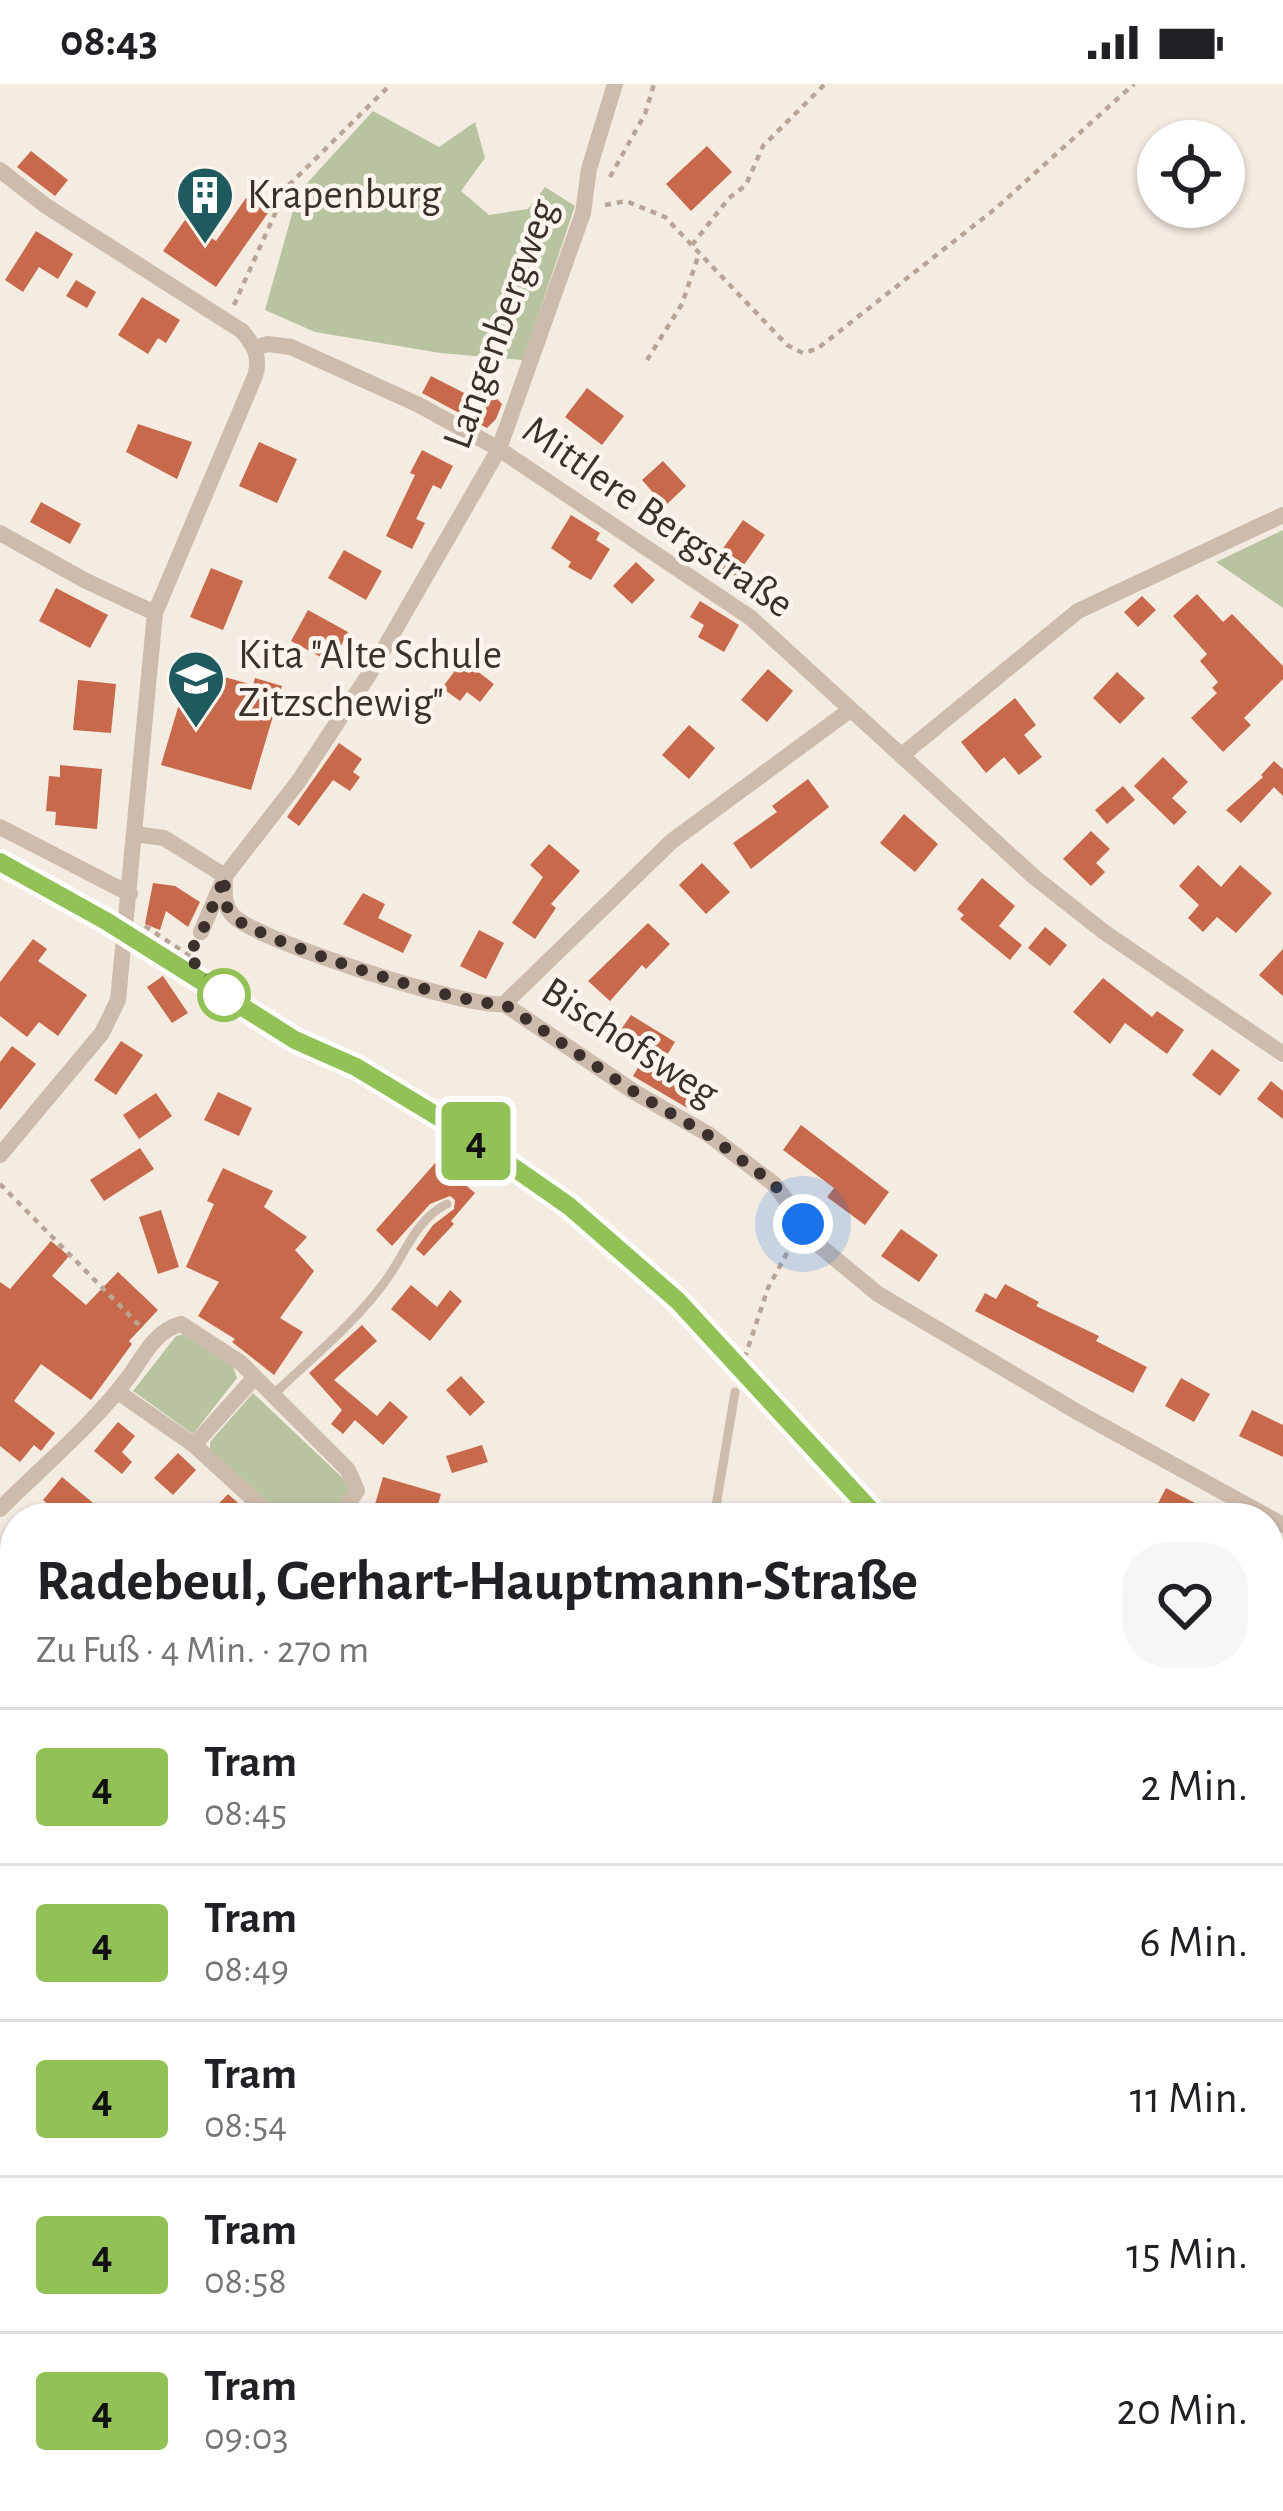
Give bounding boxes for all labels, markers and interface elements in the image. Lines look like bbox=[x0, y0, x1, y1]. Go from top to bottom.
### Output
text: 08:43 bbox=[60, 19, 158, 64]
map controls bbox=[1137, 120, 1245, 228]
button: locate bbox=[1137, 120, 1245, 228]
building icon: Krapenburg bbox=[174, 164, 236, 246]
place label: Krapenburg bbox=[247, 174, 442, 216]
street label: Langenbergweg bbox=[436, 193, 565, 454]
street label: Mittlere Bergstraße bbox=[515, 408, 801, 626]
place label: Kita "Alte Schule Zitzschewig" bbox=[238, 634, 502, 724]
school or university icon: Kita "Alte Schule Zitzschewig" bbox=[165, 648, 227, 730]
unlabelled marker bbox=[199, 970, 249, 1020]
street label: Bischofsweg bbox=[534, 970, 726, 1115]
line badge: 4 bbox=[437, 1102, 515, 1180]
text: 4 bbox=[465, 1120, 487, 1162]
your location bbox=[773, 1194, 833, 1254]
button: heart bbox=[1122, 1542, 1248, 1668]
text: Radebeul, Gerhart-Hauptmann-Straße bbox=[36, 1553, 918, 1610]
text: Zu Fuß · 4 Min. · 270 m bbox=[36, 1631, 369, 1670]
text: Tram bbox=[204, 1740, 297, 1785]
text: 2 Min. bbox=[1140, 1764, 1248, 1809]
text: 4 bbox=[91, 1766, 113, 1808]
text: 08:45 bbox=[204, 1794, 287, 1833]
text: Tram bbox=[204, 1896, 297, 1941]
text: 6 Min. bbox=[1140, 1920, 1248, 1965]
text: 4 bbox=[91, 1922, 113, 1964]
text: 08:49 bbox=[204, 1950, 289, 1989]
text: Tram bbox=[204, 2052, 297, 2097]
text: 11 Min. bbox=[1130, 2076, 1248, 2121]
text: 4 bbox=[91, 2078, 113, 2120]
text: 08:54 bbox=[204, 2106, 287, 2145]
text: Tram bbox=[204, 2208, 297, 2253]
text: 15 Min. bbox=[1126, 2232, 1248, 2277]
text: 4 bbox=[91, 2234, 113, 2276]
text: 08:58 bbox=[204, 2262, 287, 2301]
text: Tram bbox=[204, 2364, 297, 2409]
text: 20 Min. bbox=[1116, 2388, 1248, 2433]
text: 4 bbox=[91, 2390, 113, 2432]
text: 09:03 bbox=[204, 2418, 289, 2457]

